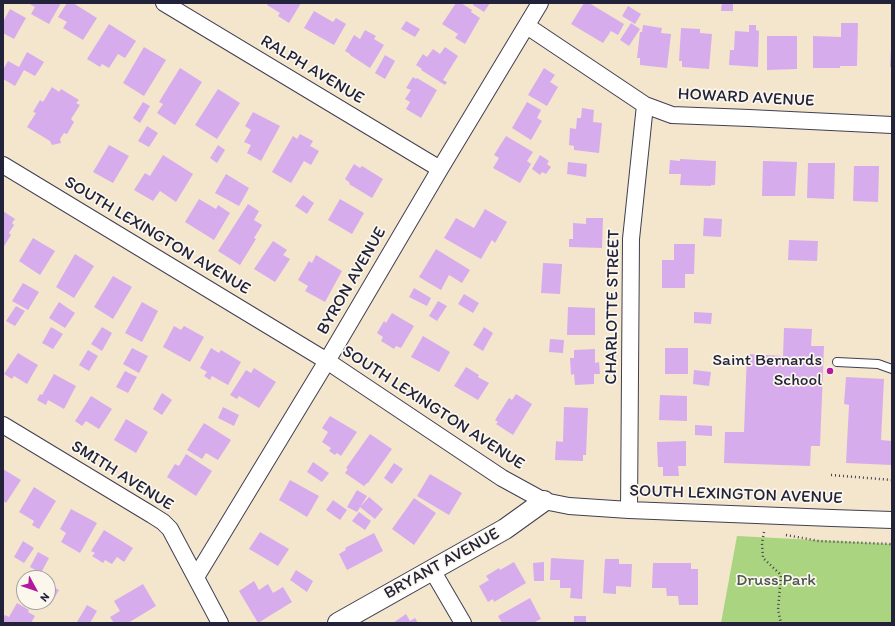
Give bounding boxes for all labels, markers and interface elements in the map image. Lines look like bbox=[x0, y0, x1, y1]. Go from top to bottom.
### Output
street label: RALPH AVENUE bbox=[257, 31, 367, 109]
street label: HOWARD AVENUE bbox=[677, 84, 815, 112]
street label: SOUTH LEXINGTON AVENUE bbox=[60, 172, 254, 300]
street label: BYRON AVENUE bbox=[313, 224, 391, 338]
street label: CHARLOTTE STREET bbox=[601, 229, 625, 385]
street label: SOUTH LEXINGTON AVENUE bbox=[338, 341, 528, 475]
place label: Saint Bernards School bbox=[712, 351, 822, 391]
marker: Saint Bernards School bbox=[825, 366, 835, 376]
street label: SMITH AVENUE bbox=[67, 436, 177, 516]
street label: SOUTH LEXINGTON AVENUE bbox=[629, 481, 843, 509]
street label: BRYANT AVENUE bbox=[381, 524, 503, 604]
north arrow bbox=[16, 570, 56, 610]
park label: Druss Park bbox=[736, 571, 816, 591]
text: N bbox=[37, 590, 52, 604]

